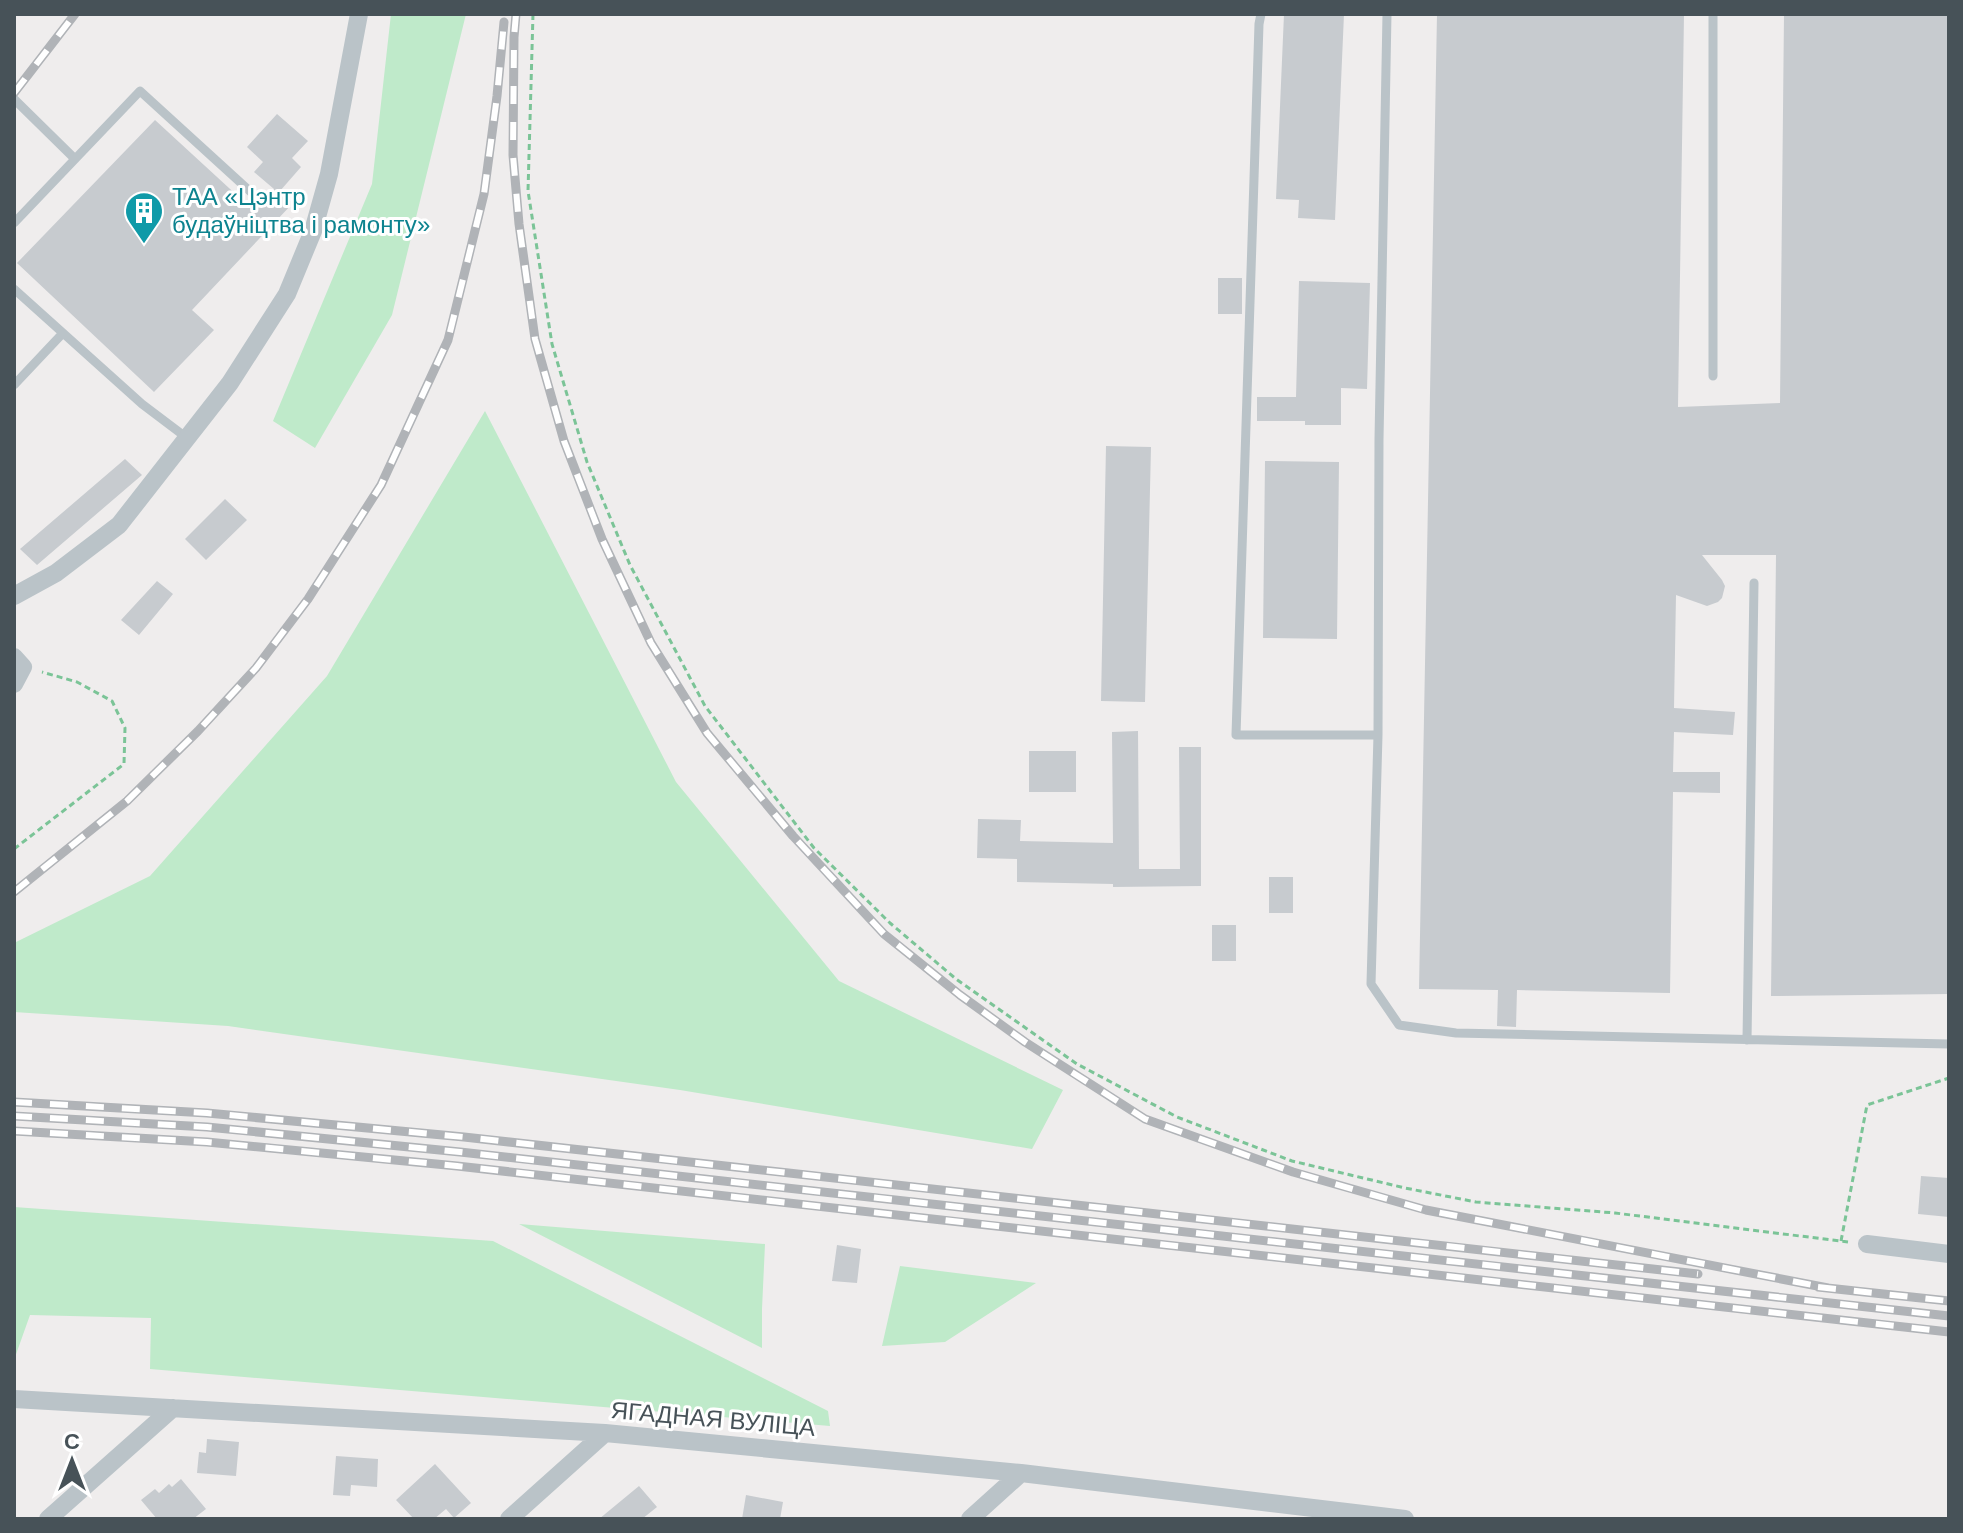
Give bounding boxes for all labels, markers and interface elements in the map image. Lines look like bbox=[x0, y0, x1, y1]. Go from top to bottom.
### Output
place label: ТАА «Цэнтр будаўніцтва і рамонту» bbox=[172, 183, 430, 238]
building icon: ТАА «Цэнтр будаўніцтва і рамонту» bbox=[123, 190, 165, 245]
street label: ЯГАДНАЯ ВУЛІЦА bbox=[610, 1396, 816, 1441]
north arrow bbox=[32, 1421, 112, 1501]
text: С bbox=[64, 1429, 80, 1454]

